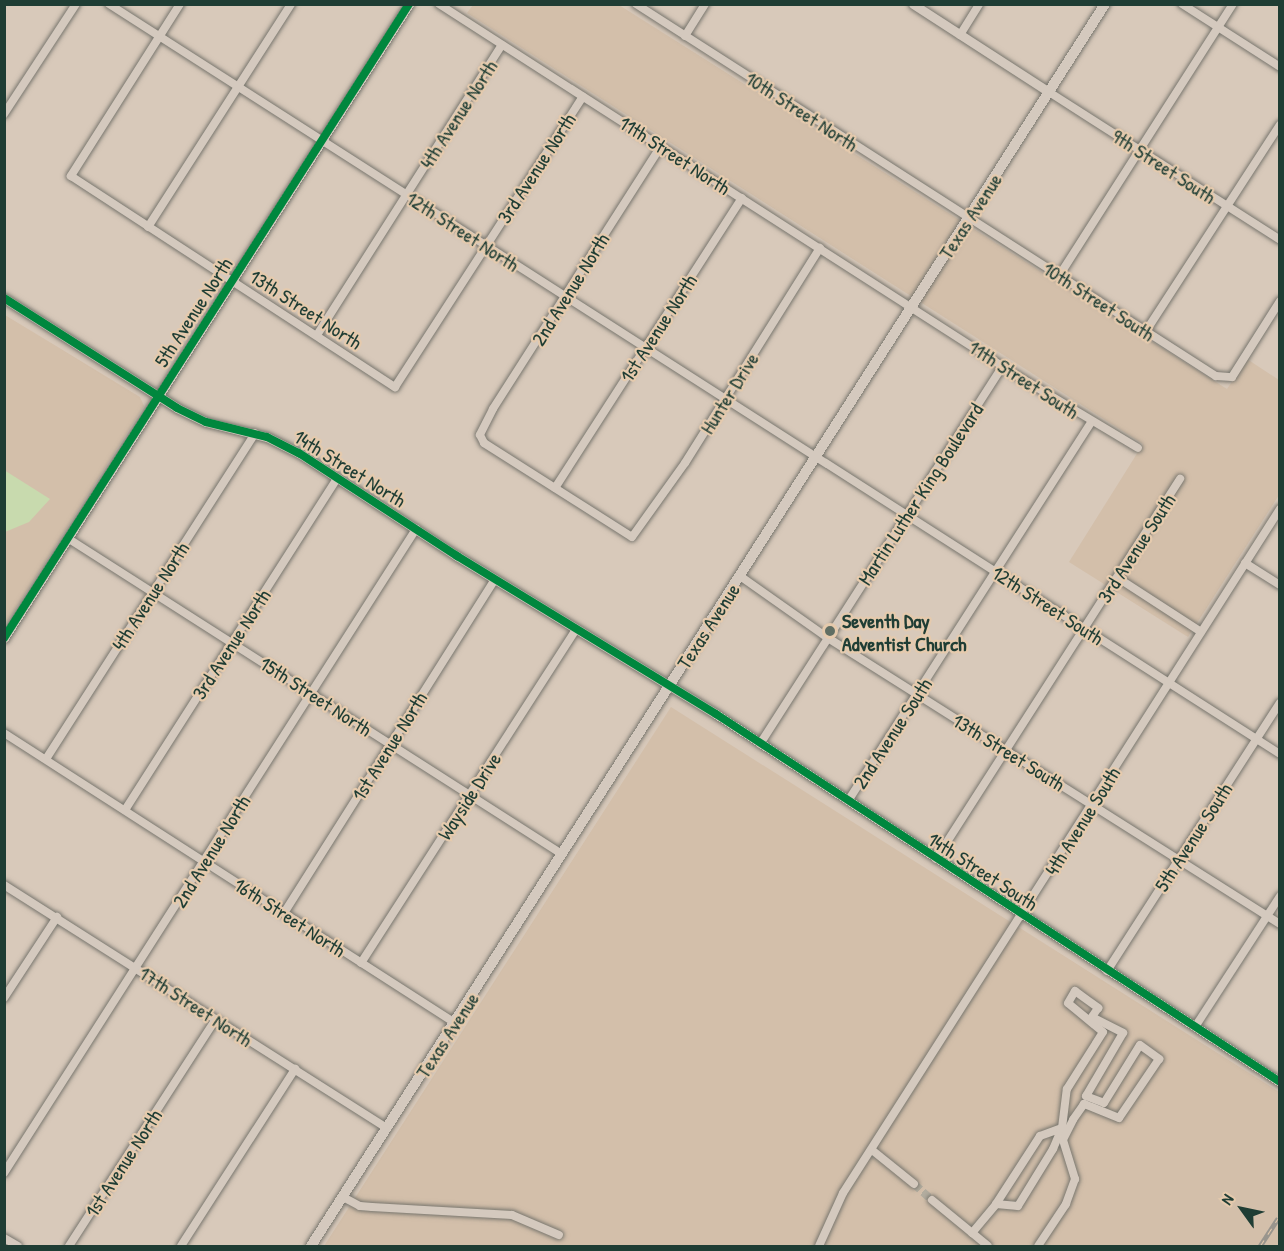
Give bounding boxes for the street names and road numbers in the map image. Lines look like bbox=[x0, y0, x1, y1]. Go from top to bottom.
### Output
street label: 4th Avenue North bbox=[414, 55, 502, 173]
street label: 10th Street North bbox=[741, 66, 863, 156]
street label: 3rd Avenue North bbox=[492, 109, 580, 227]
street label: 11th Street North bbox=[615, 110, 735, 200]
street label: 9th Street South bbox=[1108, 124, 1220, 208]
street label: Texas Avenue bbox=[933, 169, 1007, 263]
street label: 12th Street North bbox=[402, 186, 524, 276]
street label: 2nd Avenue North bbox=[526, 228, 614, 350]
street label: 5th Avenue North bbox=[149, 253, 237, 371]
street label: 10th Street South bbox=[1039, 256, 1159, 346]
street label: 13th Street North bbox=[245, 264, 367, 354]
street label: 1st Avenue North bbox=[614, 270, 702, 386]
street label: 11th Street South bbox=[965, 335, 1083, 423]
street label: Hunter Drive bbox=[695, 348, 763, 438]
street label: Martin Luther King Boulevard bbox=[852, 399, 988, 589]
street label: 14th Street North bbox=[290, 424, 410, 512]
street label: 3rd Avenue South bbox=[1092, 489, 1180, 607]
street label: 4th Avenue North bbox=[106, 537, 194, 655]
street label: 12th Street South bbox=[988, 560, 1108, 650]
street label: Texas Avenue bbox=[671, 579, 745, 673]
street label: 3rd Avenue North bbox=[187, 585, 275, 703]
street label: 15th Street North bbox=[256, 651, 376, 741]
street label: 2nd Avenue South bbox=[847, 673, 937, 793]
street label: 1st Avenue North bbox=[346, 687, 432, 805]
street label: 13th Street South bbox=[948, 708, 1070, 796]
street label: Wayside Drive bbox=[432, 748, 506, 844]
street label: 4th Avenue South bbox=[1039, 762, 1125, 880]
street label: 5th Avenue South bbox=[1149, 778, 1237, 896]
street label: 2nd Avenue North bbox=[167, 790, 255, 912]
street label: 14th Street South bbox=[923, 827, 1043, 915]
street label: 16th Street North bbox=[230, 872, 350, 962]
street label: 17th Street North bbox=[135, 961, 257, 1051]
street label: Texas Avenue bbox=[410, 988, 484, 1082]
street label: 1st Avenue North bbox=[79, 1105, 167, 1221]

